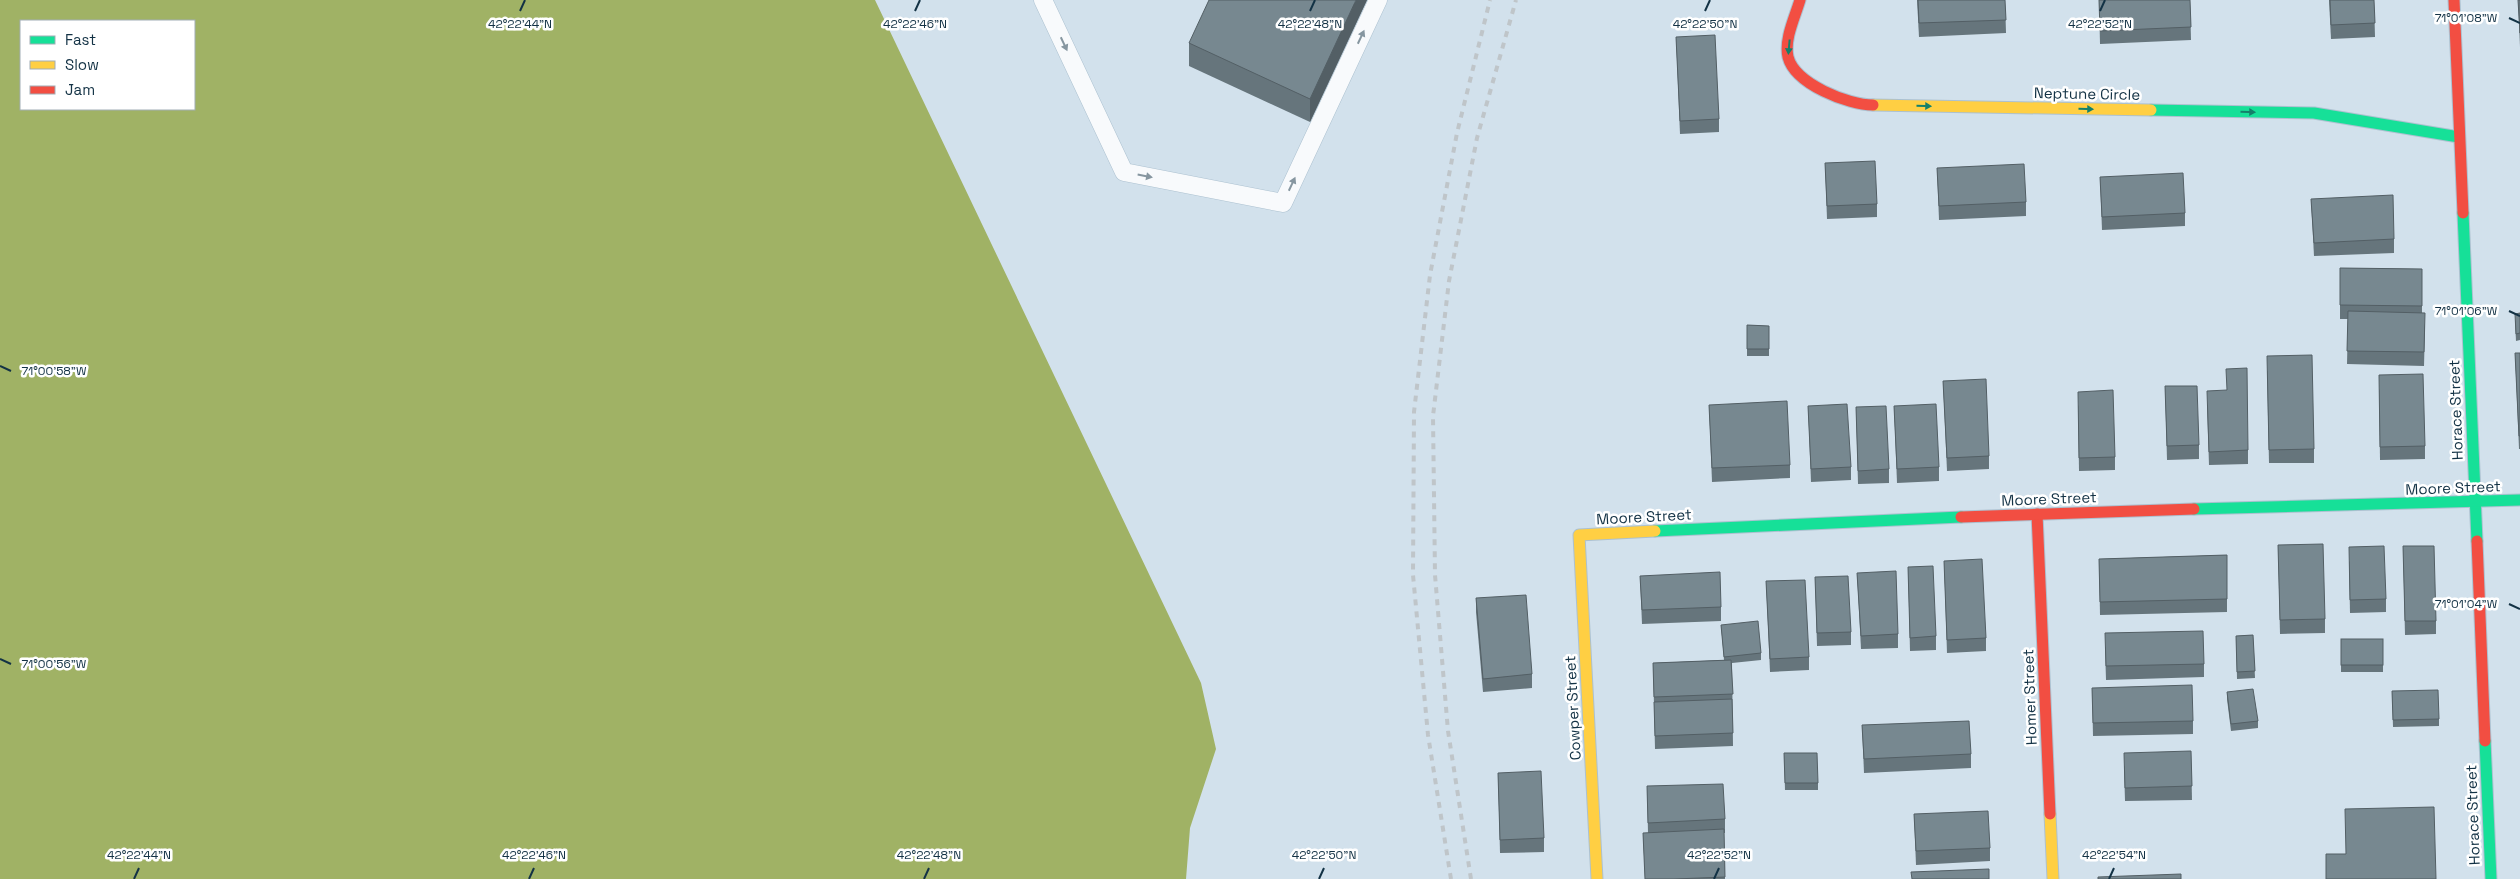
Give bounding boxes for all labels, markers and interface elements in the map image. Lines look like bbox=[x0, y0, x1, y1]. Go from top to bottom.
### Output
text: 71°01'08"W bbox=[2435, 10, 2498, 26]
text: 42°22'44"N bbox=[488, 16, 552, 32]
text: 42°22'46"N bbox=[883, 16, 947, 32]
text: 42°22'48"N bbox=[1278, 16, 1342, 32]
text: 42°22'50"N bbox=[1673, 16, 1737, 32]
text: 42°22'52"N bbox=[2068, 16, 2132, 32]
legend bbox=[20, 20, 195, 110]
one-way arrow bbox=[1356, 29, 1365, 44]
text: Fast bbox=[65, 30, 96, 49]
one-way arrow bbox=[1060, 37, 1068, 51]
one-way arrow bbox=[1785, 40, 1793, 56]
text: Slow bbox=[65, 55, 99, 74]
text: Jam bbox=[65, 80, 95, 99]
street label: Neptune Circle bbox=[2034, 83, 2141, 104]
one-way arrow bbox=[1916, 102, 1932, 110]
one-way arrow bbox=[2078, 105, 2094, 113]
one-way arrow bbox=[2241, 108, 2257, 116]
one-way arrow bbox=[1137, 173, 1153, 181]
one-way arrow bbox=[1288, 177, 1296, 191]
text: 71°01'06"W bbox=[2435, 303, 2498, 319]
street label: Horace Street bbox=[2444, 359, 2467, 461]
text: 71°00'58"W bbox=[22, 363, 87, 379]
street label: Moore Street bbox=[2405, 476, 2501, 499]
street label: Moore Street bbox=[2001, 487, 2097, 510]
street label: Moore Street bbox=[1596, 505, 1692, 528]
text: 71°01'04"W bbox=[2435, 596, 2498, 612]
street label: Homer Street bbox=[2018, 649, 2041, 745]
street label: Cowper Street bbox=[1560, 655, 1585, 761]
text: 71°00'56"W bbox=[22, 656, 87, 672]
street label: Horace Street bbox=[2461, 764, 2484, 866]
text: 42°22'44"N bbox=[107, 847, 171, 863]
text: 42°22'46"N bbox=[502, 847, 566, 863]
text: 42°22'48"N bbox=[897, 847, 961, 863]
text: 42°22'50"N bbox=[1292, 847, 1356, 863]
text: 42°22'52"N bbox=[1687, 847, 1751, 863]
text: 42°22'54"N bbox=[2082, 847, 2146, 863]

